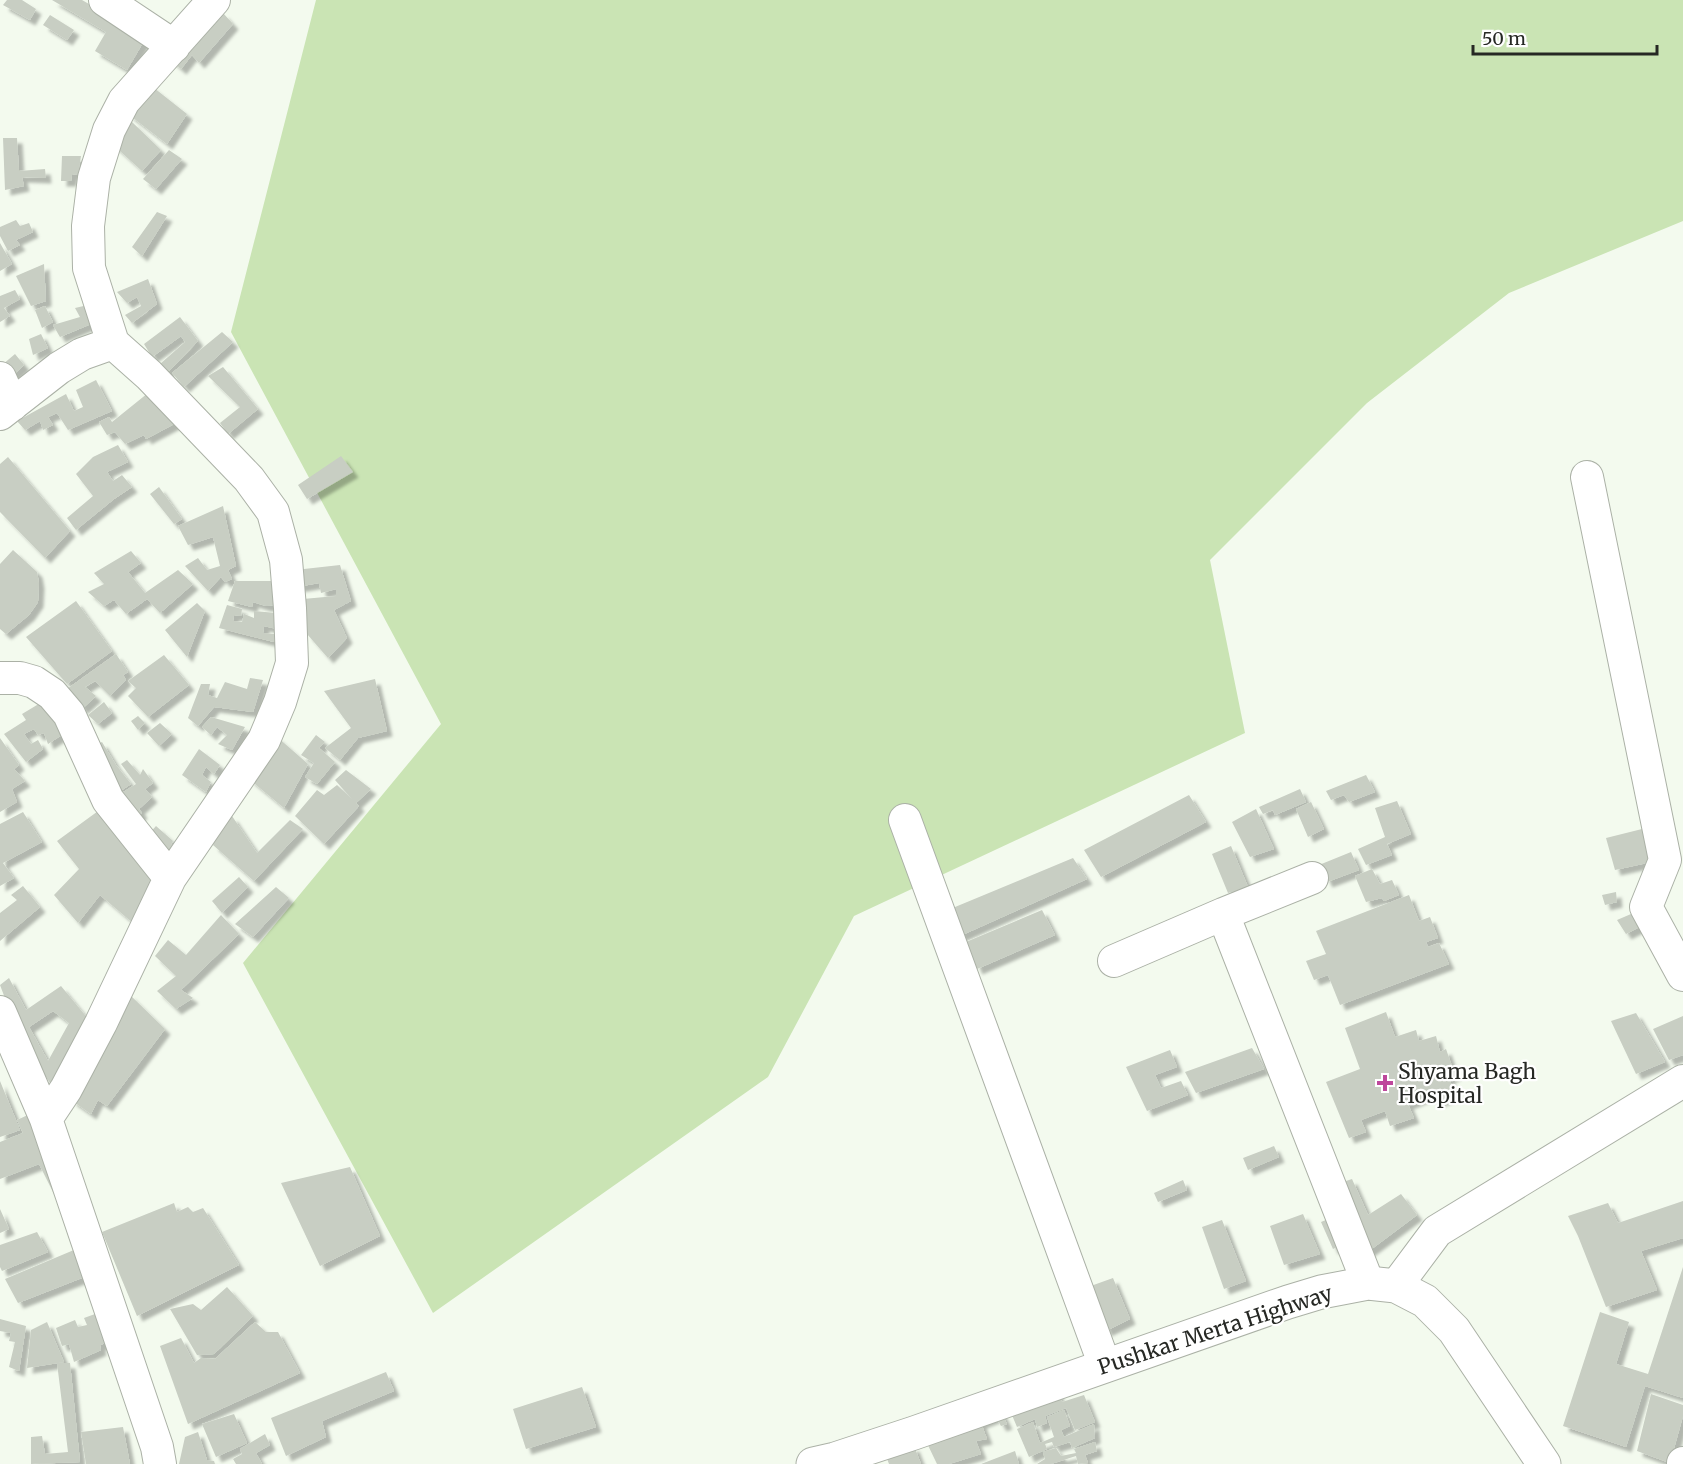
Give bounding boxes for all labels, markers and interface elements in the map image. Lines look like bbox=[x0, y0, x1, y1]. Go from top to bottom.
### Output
scale bar bbox=[1473, 18, 1658, 56]
text: 50 m bbox=[1482, 27, 1526, 50]
place label: Shyama Bagh Hospital bbox=[1398, 1058, 1536, 1109]
marker: Shyama Bagh Hospital bbox=[1376, 1074, 1394, 1092]
street label: Pushkar Merta Highway bbox=[1094, 1279, 1336, 1381]

